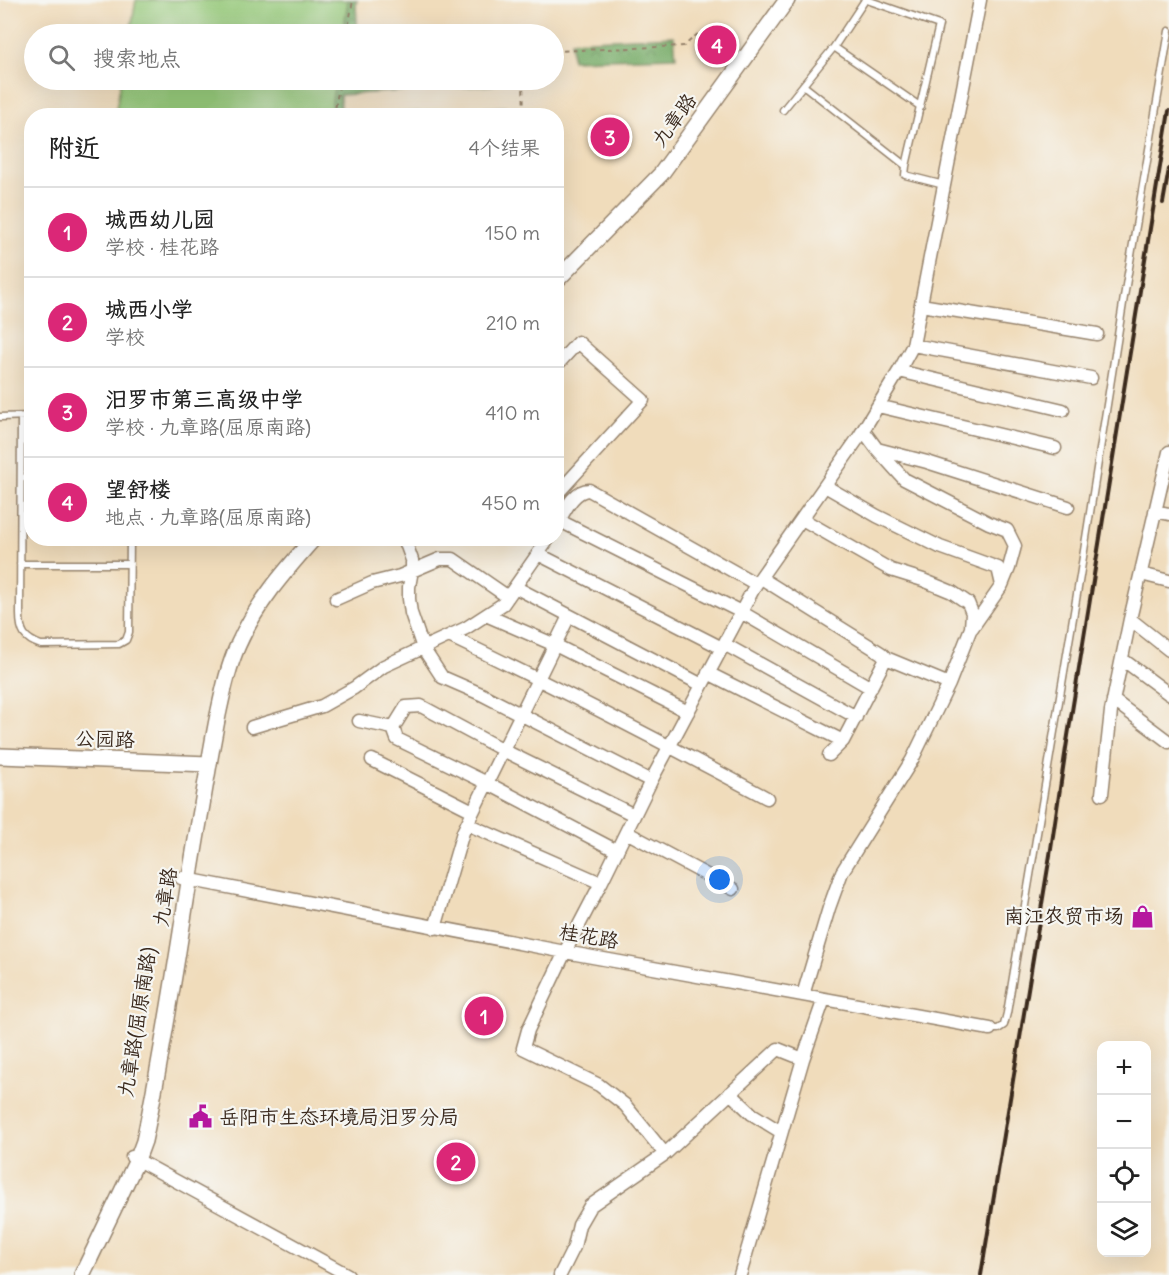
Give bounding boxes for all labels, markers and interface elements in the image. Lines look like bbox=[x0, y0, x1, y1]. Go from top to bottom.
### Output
pin: 4 bbox=[698, 22, 736, 68]
search box bbox=[24, 24, 564, 90]
icon: search bbox=[45, 41, 78, 74]
text: 搜索地点 bbox=[93, 44, 181, 72]
street label: 九章路 bbox=[646, 87, 702, 151]
pin: 3 bbox=[590, 114, 630, 160]
text: 附近 bbox=[48, 131, 100, 164]
text: 4个结果 bbox=[468, 135, 540, 160]
text: 城西幼儿园 bbox=[105, 205, 215, 233]
text: 1 bbox=[64, 220, 71, 245]
text: 150 m bbox=[485, 220, 540, 245]
text: 学校 · 桂花路 bbox=[105, 234, 219, 259]
text: 城西小学 bbox=[105, 295, 193, 323]
text: 2 bbox=[62, 310, 73, 335]
text: 210 m bbox=[486, 310, 540, 335]
text: 学校 bbox=[105, 324, 145, 349]
text: 汨罗市第三高级中学 bbox=[105, 385, 303, 413]
text: 3 bbox=[62, 400, 73, 425]
text: 410 m bbox=[485, 400, 540, 425]
text: 学校 · 九章路(屈原南路) bbox=[105, 414, 311, 439]
text: 望舒楼 bbox=[105, 475, 171, 503]
text: 4 bbox=[62, 490, 73, 515]
text: 450 m bbox=[481, 490, 540, 515]
text: 地点 · 九章路(屈原南路) bbox=[105, 504, 311, 529]
street label: 公园路 bbox=[75, 725, 136, 752]
street label: 九章路 bbox=[147, 864, 182, 929]
your location bbox=[705, 865, 734, 894]
place label: 南江农贸市场 bbox=[1004, 903, 1124, 928]
shop icon: 南江农贸市场 bbox=[1129, 903, 1155, 929]
street label: 桂花路 bbox=[557, 918, 622, 953]
street label: 九章路(屈原南路) bbox=[112, 945, 161, 1099]
pin: 1 bbox=[464, 994, 504, 1038]
map controls bbox=[1097, 1041, 1151, 1257]
button: + bbox=[1097, 1041, 1151, 1095]
button: − bbox=[1097, 1095, 1151, 1149]
public building icon: 岳阳市生态环境局汨罗分局 bbox=[188, 1104, 214, 1130]
place label: 岳阳市生态环境局汨罗分局 bbox=[219, 1104, 459, 1129]
pin: 2 bbox=[436, 1140, 476, 1184]
button: locate bbox=[1097, 1149, 1151, 1203]
button: layers bbox=[1097, 1203, 1151, 1257]

